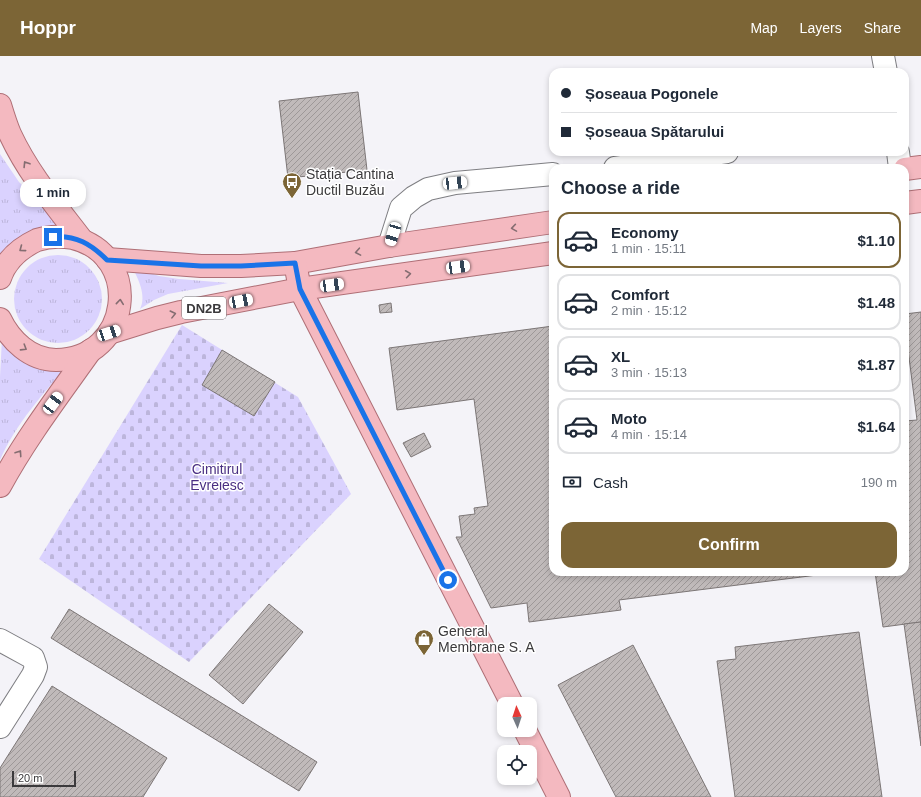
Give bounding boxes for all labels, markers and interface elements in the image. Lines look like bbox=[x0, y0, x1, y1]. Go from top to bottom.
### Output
text: Hoppr bbox=[20, 17, 76, 38]
text: Map bbox=[750, 20, 778, 36]
text: Layers bbox=[800, 20, 842, 36]
text: Share bbox=[864, 20, 901, 36]
text: Șoseaua Pogonele bbox=[585, 85, 718, 102]
text: Șoseaua Spătarului bbox=[585, 123, 724, 140]
one-way arrow bbox=[23, 161, 31, 168]
place label: Stația Cantina Ductil Buzău bbox=[306, 166, 394, 198]
bus stop icon: Stația Cantina Ductil Buzău bbox=[281, 171, 303, 199]
car bbox=[442, 176, 468, 190]
text: Choose a ride bbox=[561, 178, 680, 198]
callout: 1 min bbox=[20, 179, 86, 207]
text: 1 min bbox=[36, 185, 70, 200]
car bbox=[384, 221, 402, 247]
icon: car bbox=[563, 222, 599, 258]
one-way arrow bbox=[511, 223, 518, 231]
text: Economy bbox=[611, 224, 679, 241]
route end bbox=[44, 228, 62, 246]
text: $1.10 bbox=[857, 232, 895, 249]
text: 1 min · 15:11 bbox=[611, 241, 686, 256]
one-way arrow bbox=[20, 244, 27, 251]
one-way arrow bbox=[355, 247, 361, 256]
car bbox=[445, 259, 471, 275]
one-way arrow bbox=[405, 270, 411, 279]
car bbox=[319, 277, 345, 293]
icon: car bbox=[563, 284, 599, 320]
text: Comfort bbox=[611, 286, 669, 303]
car bbox=[228, 293, 254, 309]
text: $1.48 bbox=[857, 294, 895, 311]
road number: DN2B bbox=[182, 297, 226, 319]
one-way arrow bbox=[115, 299, 124, 305]
text: 2 min · 15:12 bbox=[611, 303, 687, 318]
one-way arrow bbox=[170, 310, 177, 319]
car bbox=[96, 324, 122, 342]
one-way arrow bbox=[20, 344, 27, 351]
icon: car bbox=[563, 346, 599, 382]
text: XL bbox=[611, 348, 630, 365]
text: $1.87 bbox=[857, 356, 895, 373]
text: 3 min · 15:13 bbox=[611, 365, 687, 380]
car bbox=[41, 390, 65, 416]
icon: car bbox=[563, 408, 599, 444]
text: Moto bbox=[611, 410, 647, 427]
text: $1.64 bbox=[857, 418, 895, 435]
text: 4 min · 15:14 bbox=[611, 427, 687, 442]
one-way arrow bbox=[14, 450, 21, 457]
park label: Cimitirul Evreiesc bbox=[190, 461, 244, 493]
icon: cash bbox=[561, 471, 583, 493]
text: Cash bbox=[593, 474, 628, 491]
text: 190 m bbox=[861, 475, 897, 490]
button: Confirm bbox=[561, 522, 897, 568]
route start bbox=[439, 571, 457, 589]
place label: General Membrane S. A bbox=[438, 623, 535, 655]
shop icon: General Membrane S. A bbox=[413, 628, 435, 656]
north arrow bbox=[497, 697, 537, 737]
map controls bbox=[497, 697, 537, 785]
button: locate bbox=[497, 745, 537, 785]
scale bar bbox=[12, 769, 76, 788]
text: 20 m bbox=[18, 772, 42, 784]

